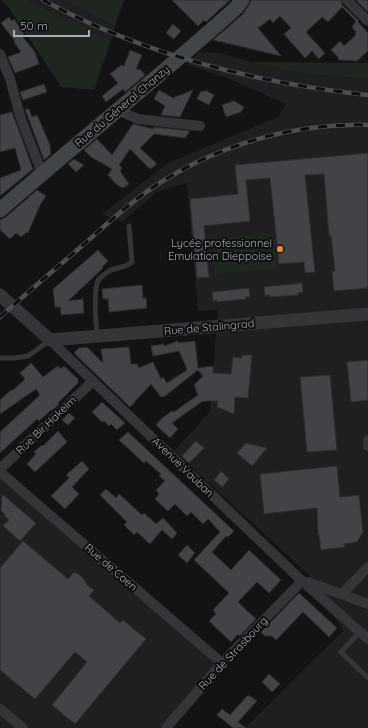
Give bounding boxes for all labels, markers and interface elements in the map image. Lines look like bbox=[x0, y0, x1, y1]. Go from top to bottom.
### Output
scale bar bbox=[14, 12, 89, 38]
text: 50 m bbox=[20, 18, 48, 33]
street label: Rue du Géneral Chanzy bbox=[72, 62, 172, 150]
place label: Lycée professionnel Emulation Dieppoise bbox=[168, 236, 272, 263]
marker: Lycée professionnel Emulation Dieppoise bbox=[275, 244, 285, 254]
street label: Rue de Stalingrad bbox=[163, 316, 255, 338]
street label: Rue Bir Hakeim bbox=[13, 393, 79, 457]
street label: Avenue Vauban bbox=[149, 434, 217, 500]
street label: Rue de Caen bbox=[82, 540, 140, 594]
street label: Rue de Strasbourg bbox=[195, 613, 271, 693]

